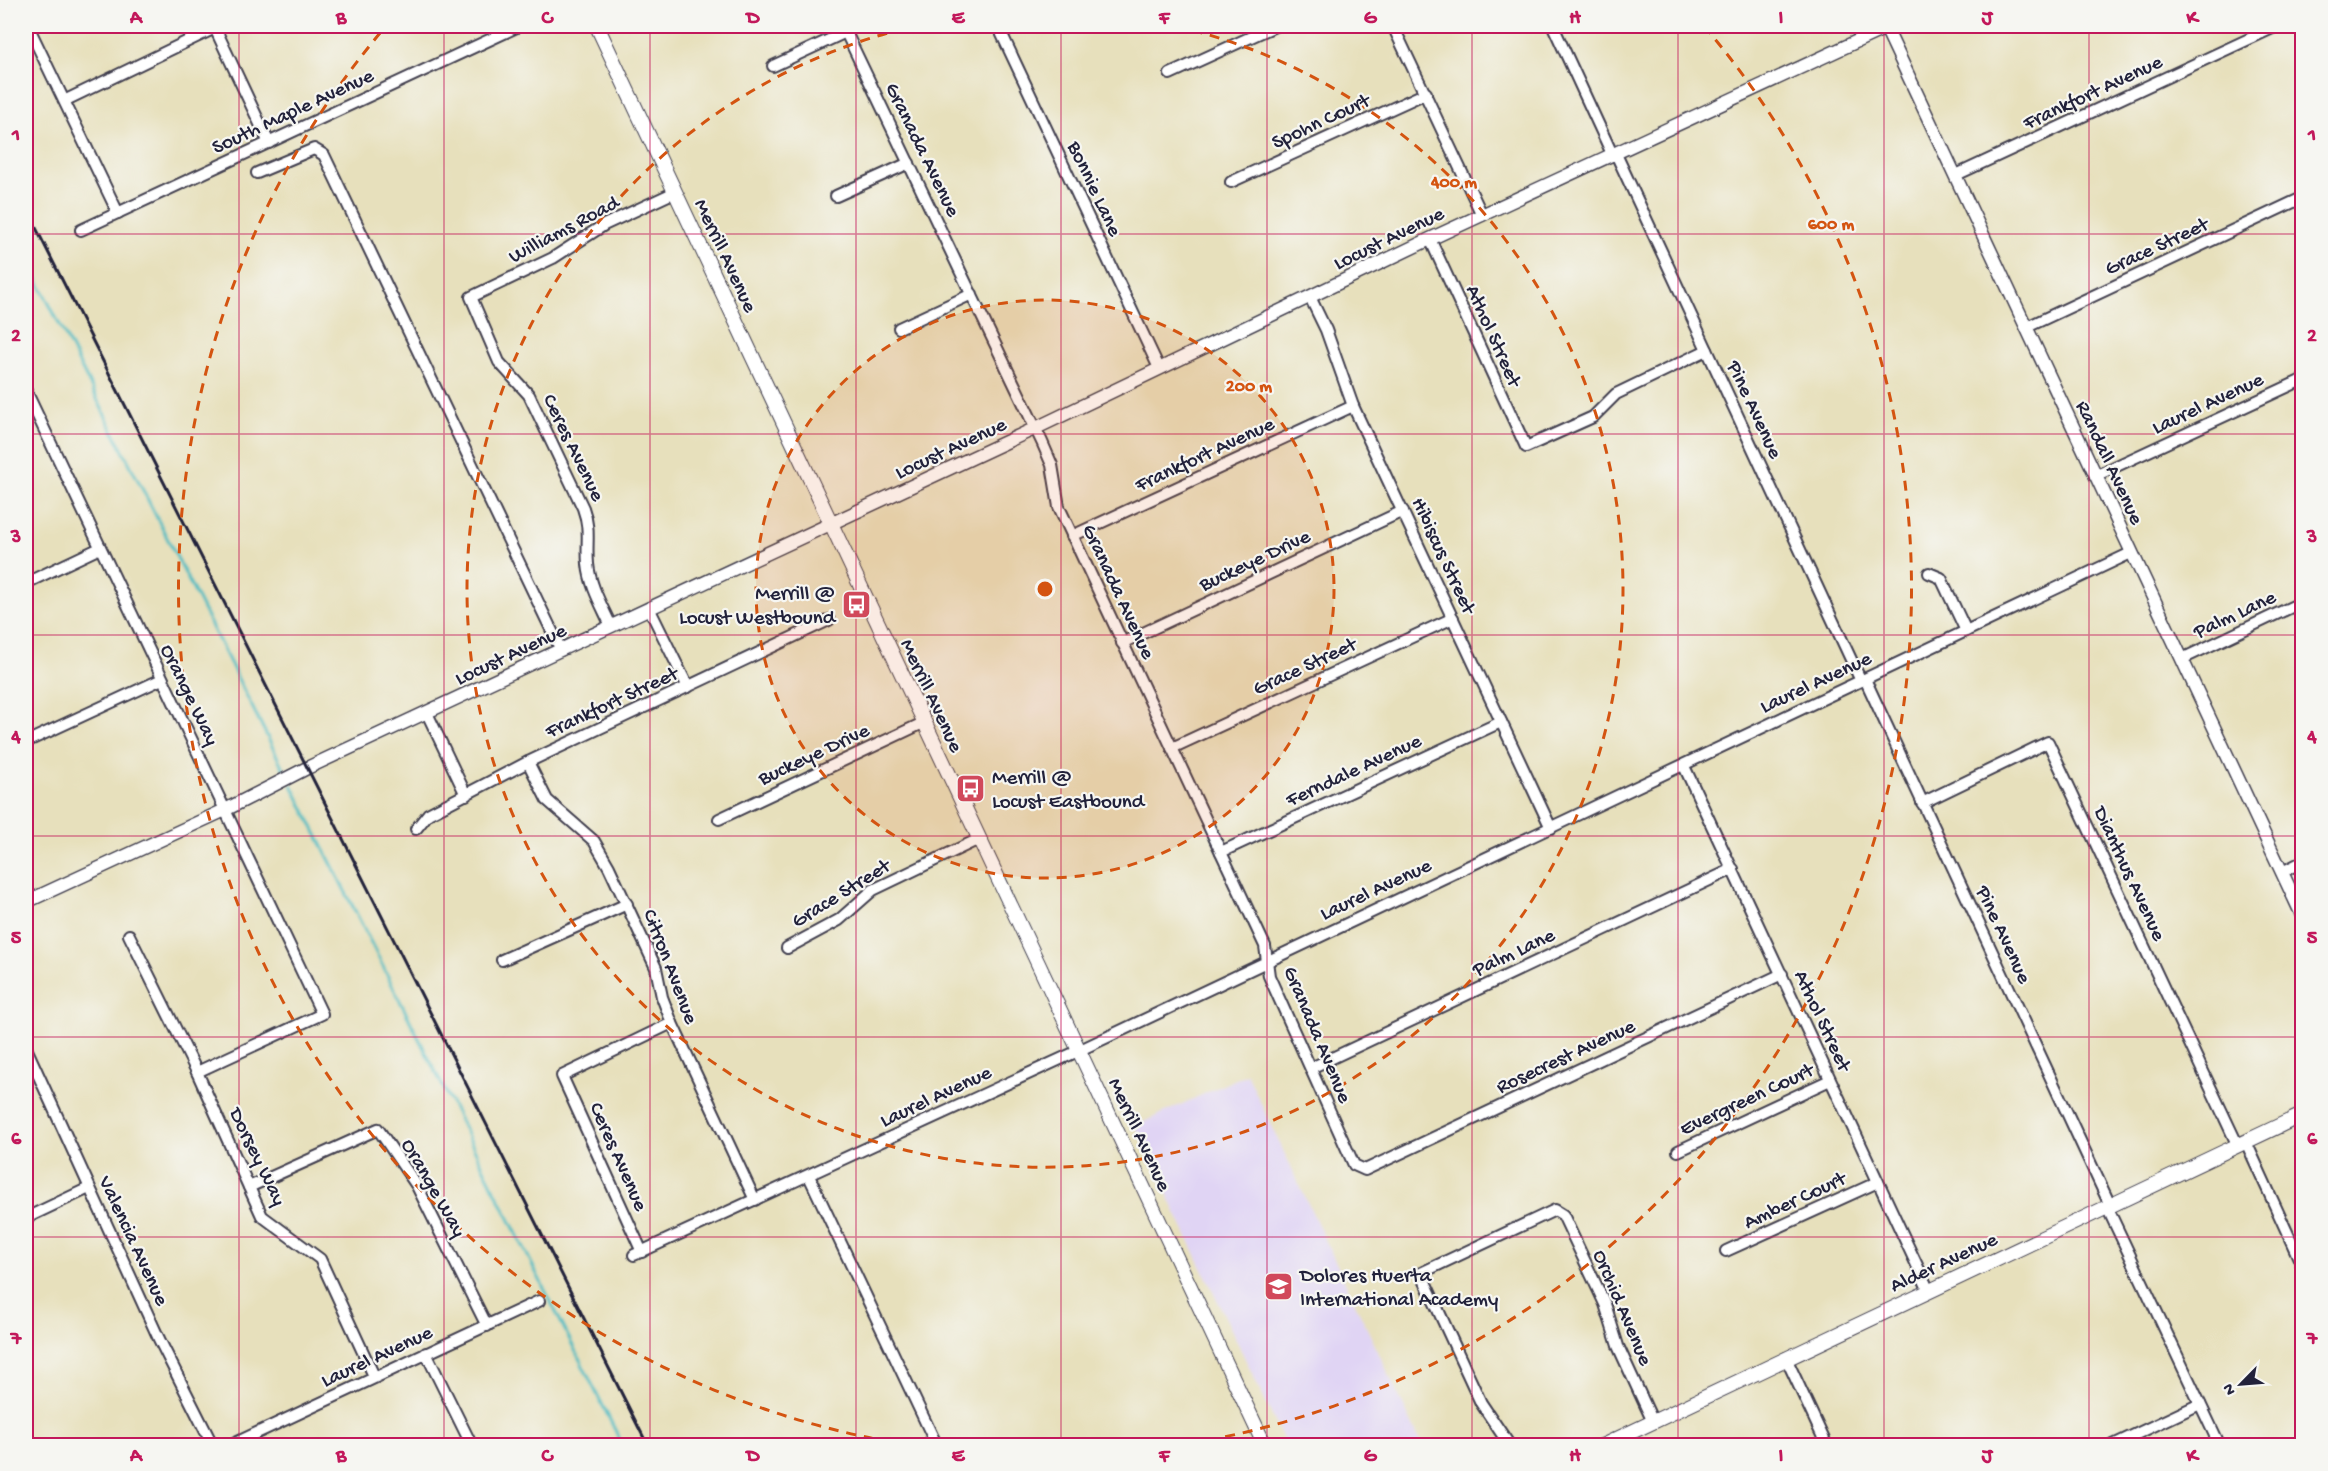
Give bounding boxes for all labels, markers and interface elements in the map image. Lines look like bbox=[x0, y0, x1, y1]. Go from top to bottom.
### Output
text: A bbox=[129, 8, 144, 31]
text: B bbox=[335, 8, 347, 31]
text: C bbox=[541, 8, 555, 31]
text: D bbox=[744, 8, 760, 31]
text: E bbox=[952, 8, 966, 31]
text: F bbox=[1158, 8, 1171, 31]
text: G bbox=[1364, 8, 1378, 31]
text: H bbox=[1569, 8, 1581, 31]
text: I bbox=[1779, 8, 1784, 31]
text: J bbox=[1981, 8, 1994, 31]
text: K bbox=[2185, 8, 2200, 31]
street label: Frankfort Avenue bbox=[2019, 51, 2168, 138]
street label: South Maple Avenue bbox=[209, 64, 379, 162]
street label: Granada Avenue bbox=[878, 79, 965, 223]
street label: Spohn Court bbox=[1268, 89, 1377, 157]
text: 1 bbox=[11, 125, 20, 148]
text: 1 bbox=[2307, 125, 2316, 148]
street label: Bonnie Lane bbox=[1059, 137, 1126, 242]
text: 400 m bbox=[1430, 173, 1477, 194]
street label: Williams Road bbox=[505, 191, 626, 271]
street label: Merrill Avenue bbox=[687, 196, 761, 318]
street label: Locust Avenue bbox=[1330, 202, 1450, 278]
street label: Grace Street bbox=[2102, 212, 2215, 283]
text: 600 m bbox=[1808, 215, 1855, 236]
street label: Athol Street bbox=[1458, 282, 1526, 393]
text: 2 bbox=[11, 326, 21, 349]
text: 2 bbox=[2307, 326, 2317, 349]
street label: Pine Avenue bbox=[1719, 357, 1787, 464]
street label: Laurel Avenue bbox=[2149, 368, 2269, 442]
text: 200 m bbox=[1226, 377, 1272, 398]
street label: Ceres Avenue bbox=[535, 391, 609, 507]
street label: Randall Avenue bbox=[2068, 397, 2148, 531]
street label: Locust Avenue bbox=[892, 413, 1012, 487]
street label: Frankfort Avenue bbox=[1131, 413, 1280, 500]
street label: Hibiscus Street bbox=[1404, 494, 1481, 621]
street label: Granada Avenue bbox=[1075, 521, 1160, 665]
street label: Buckeye Drive bbox=[1195, 525, 1316, 599]
text: 3 bbox=[10, 527, 21, 550]
text: 3 bbox=[2306, 527, 2317, 550]
centre of rings bbox=[1035, 579, 1055, 599]
place label: Merrill @ Locust Westbound bbox=[679, 583, 837, 632]
street label: Palm Lane bbox=[2189, 586, 2282, 647]
bus stop icon: Merrill @ Locust Westbound bbox=[840, 588, 872, 620]
street label: Locust Avenue bbox=[452, 619, 572, 693]
street label: Grace Street bbox=[1250, 632, 1363, 703]
street label: Merrill Avenue bbox=[893, 636, 967, 758]
street label: Orange Way bbox=[153, 641, 223, 750]
street label: Laurel Avenue bbox=[1757, 647, 1877, 721]
street label: Frankfort Street bbox=[541, 661, 685, 746]
street label: Buckeye Drive bbox=[754, 719, 875, 793]
text: 4 bbox=[10, 727, 21, 750]
text: 4 bbox=[2306, 727, 2317, 750]
street label: Ferndale Avenue bbox=[1282, 729, 1427, 815]
place label: Merrill @ Locust Eastbound bbox=[992, 767, 1146, 816]
bus stop icon: Merrill @ Locust Eastbound bbox=[955, 772, 987, 804]
street label: Dianthus Avenue bbox=[2085, 801, 2170, 947]
street label: Grace Street bbox=[788, 854, 898, 935]
street label: Laurel Avenue bbox=[1317, 854, 1437, 928]
street label: Pine Avenue bbox=[1968, 882, 2036, 989]
street label: Citron Avenue bbox=[635, 906, 702, 1029]
street label: Palm Lane bbox=[1468, 924, 1561, 985]
text: 5 bbox=[11, 928, 22, 951]
text: 5 bbox=[2307, 928, 2318, 951]
street label: Granada Avenue bbox=[1276, 963, 1356, 1109]
street label: Athol Street bbox=[1787, 967, 1856, 1078]
street label: Rosecrest Avenue bbox=[1493, 1015, 1641, 1101]
street label: Evergreen Court bbox=[1677, 1058, 1821, 1143]
street label: Laurel Avenue bbox=[877, 1061, 997, 1135]
street label: Merrill Avenue bbox=[1101, 1075, 1175, 1197]
street label: Ceres Avenue bbox=[582, 1099, 652, 1217]
street label: Dorsey Way bbox=[221, 1103, 290, 1211]
text: 6 bbox=[11, 1129, 22, 1152]
text: 6 bbox=[2307, 1129, 2318, 1152]
street label: Orange Way bbox=[394, 1135, 470, 1242]
street label: Amber Court bbox=[1740, 1167, 1853, 1237]
street label: Valencia Avenue bbox=[90, 1172, 173, 1311]
street label: Alder Avenue bbox=[1887, 1228, 2003, 1300]
street label: Orchid Avenue bbox=[1585, 1247, 1657, 1371]
place label: Dolores Huerta International Academy bbox=[1298, 1265, 1498, 1314]
school or university icon: Dolores Huerta International Academy bbox=[1263, 1270, 1295, 1302]
street label: Laurel Avenue bbox=[318, 1321, 438, 1395]
text: 7 bbox=[10, 1329, 23, 1352]
text: 7 bbox=[2306, 1329, 2319, 1352]
north arrow bbox=[2211, 1354, 2271, 1414]
text: N bbox=[2220, 1380, 2241, 1398]
text: A bbox=[129, 1446, 144, 1469]
text: B bbox=[335, 1446, 347, 1469]
text: C bbox=[541, 1446, 555, 1469]
text: D bbox=[744, 1446, 760, 1469]
text: E bbox=[952, 1446, 966, 1469]
text: F bbox=[1158, 1446, 1171, 1469]
text: G bbox=[1364, 1446, 1378, 1469]
text: H bbox=[1569, 1446, 1581, 1469]
text: I bbox=[1779, 1446, 1784, 1469]
text: J bbox=[1981, 1446, 1994, 1469]
text: K bbox=[2185, 1446, 2200, 1469]

